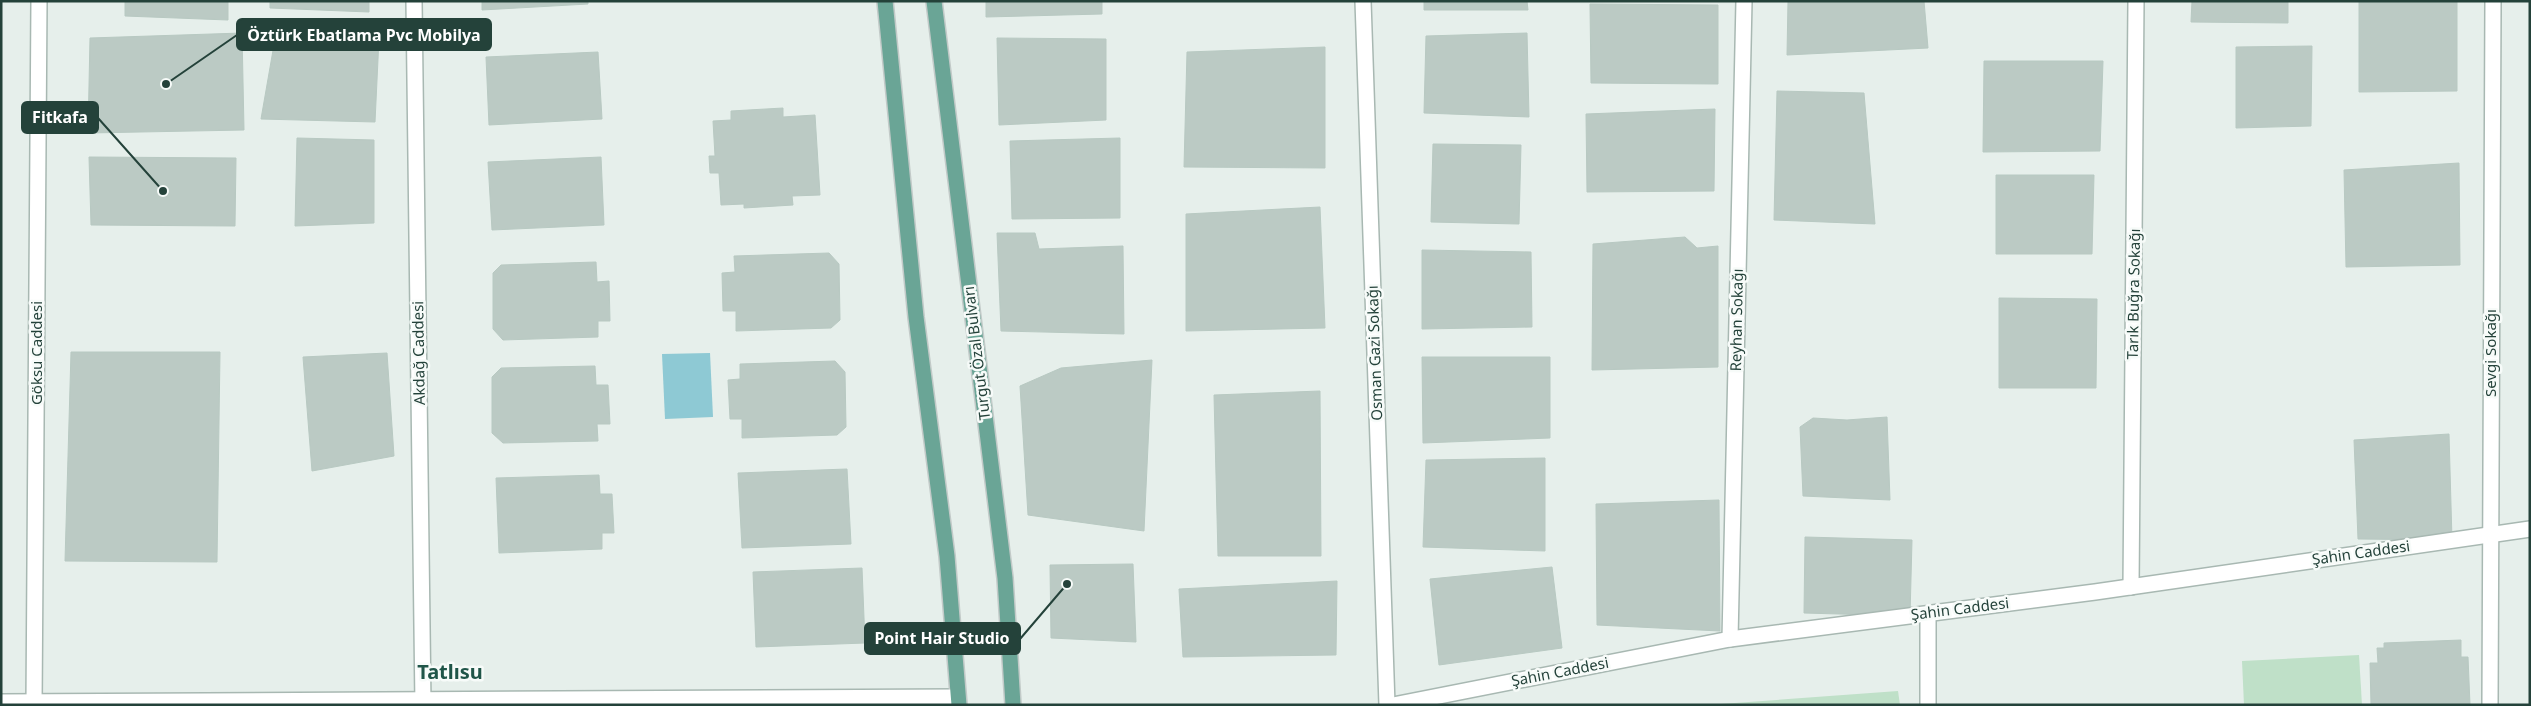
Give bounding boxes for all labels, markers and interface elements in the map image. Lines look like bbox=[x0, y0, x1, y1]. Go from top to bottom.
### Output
callout: Öztürk Ebatlama Pvc Mobilya bbox=[237, 19, 491, 50]
text: Öztürk Ebatlama Pvc Mobilya bbox=[247, 24, 481, 46]
callout: Fitkafa bbox=[22, 102, 98, 133]
text: Fitkafa bbox=[32, 106, 88, 128]
street label: Tarık Buğra Sokağı bbox=[2122, 228, 2144, 360]
street label: Reyhan Sokağı bbox=[1725, 268, 1747, 372]
street label: Turgut Özal Bulvarı bbox=[958, 285, 994, 421]
street label: Osman Gazi Sokağı bbox=[1362, 285, 1386, 421]
street label: Göksu Caddesi bbox=[26, 301, 46, 405]
street label: Akdağ Caddesi bbox=[407, 301, 429, 405]
street label: Sevgi Sokağı bbox=[2480, 309, 2500, 397]
street label: Şahin Caddesi bbox=[2311, 535, 2411, 569]
street label: Şahin Caddesi bbox=[1910, 592, 2010, 624]
callout: Point Hair Studio bbox=[865, 623, 1020, 654]
text: Point Hair Studio bbox=[874, 627, 1010, 649]
street label: Şahin Caddesi bbox=[1509, 652, 1610, 690]
district label: Tatlısu bbox=[417, 658, 483, 685]

